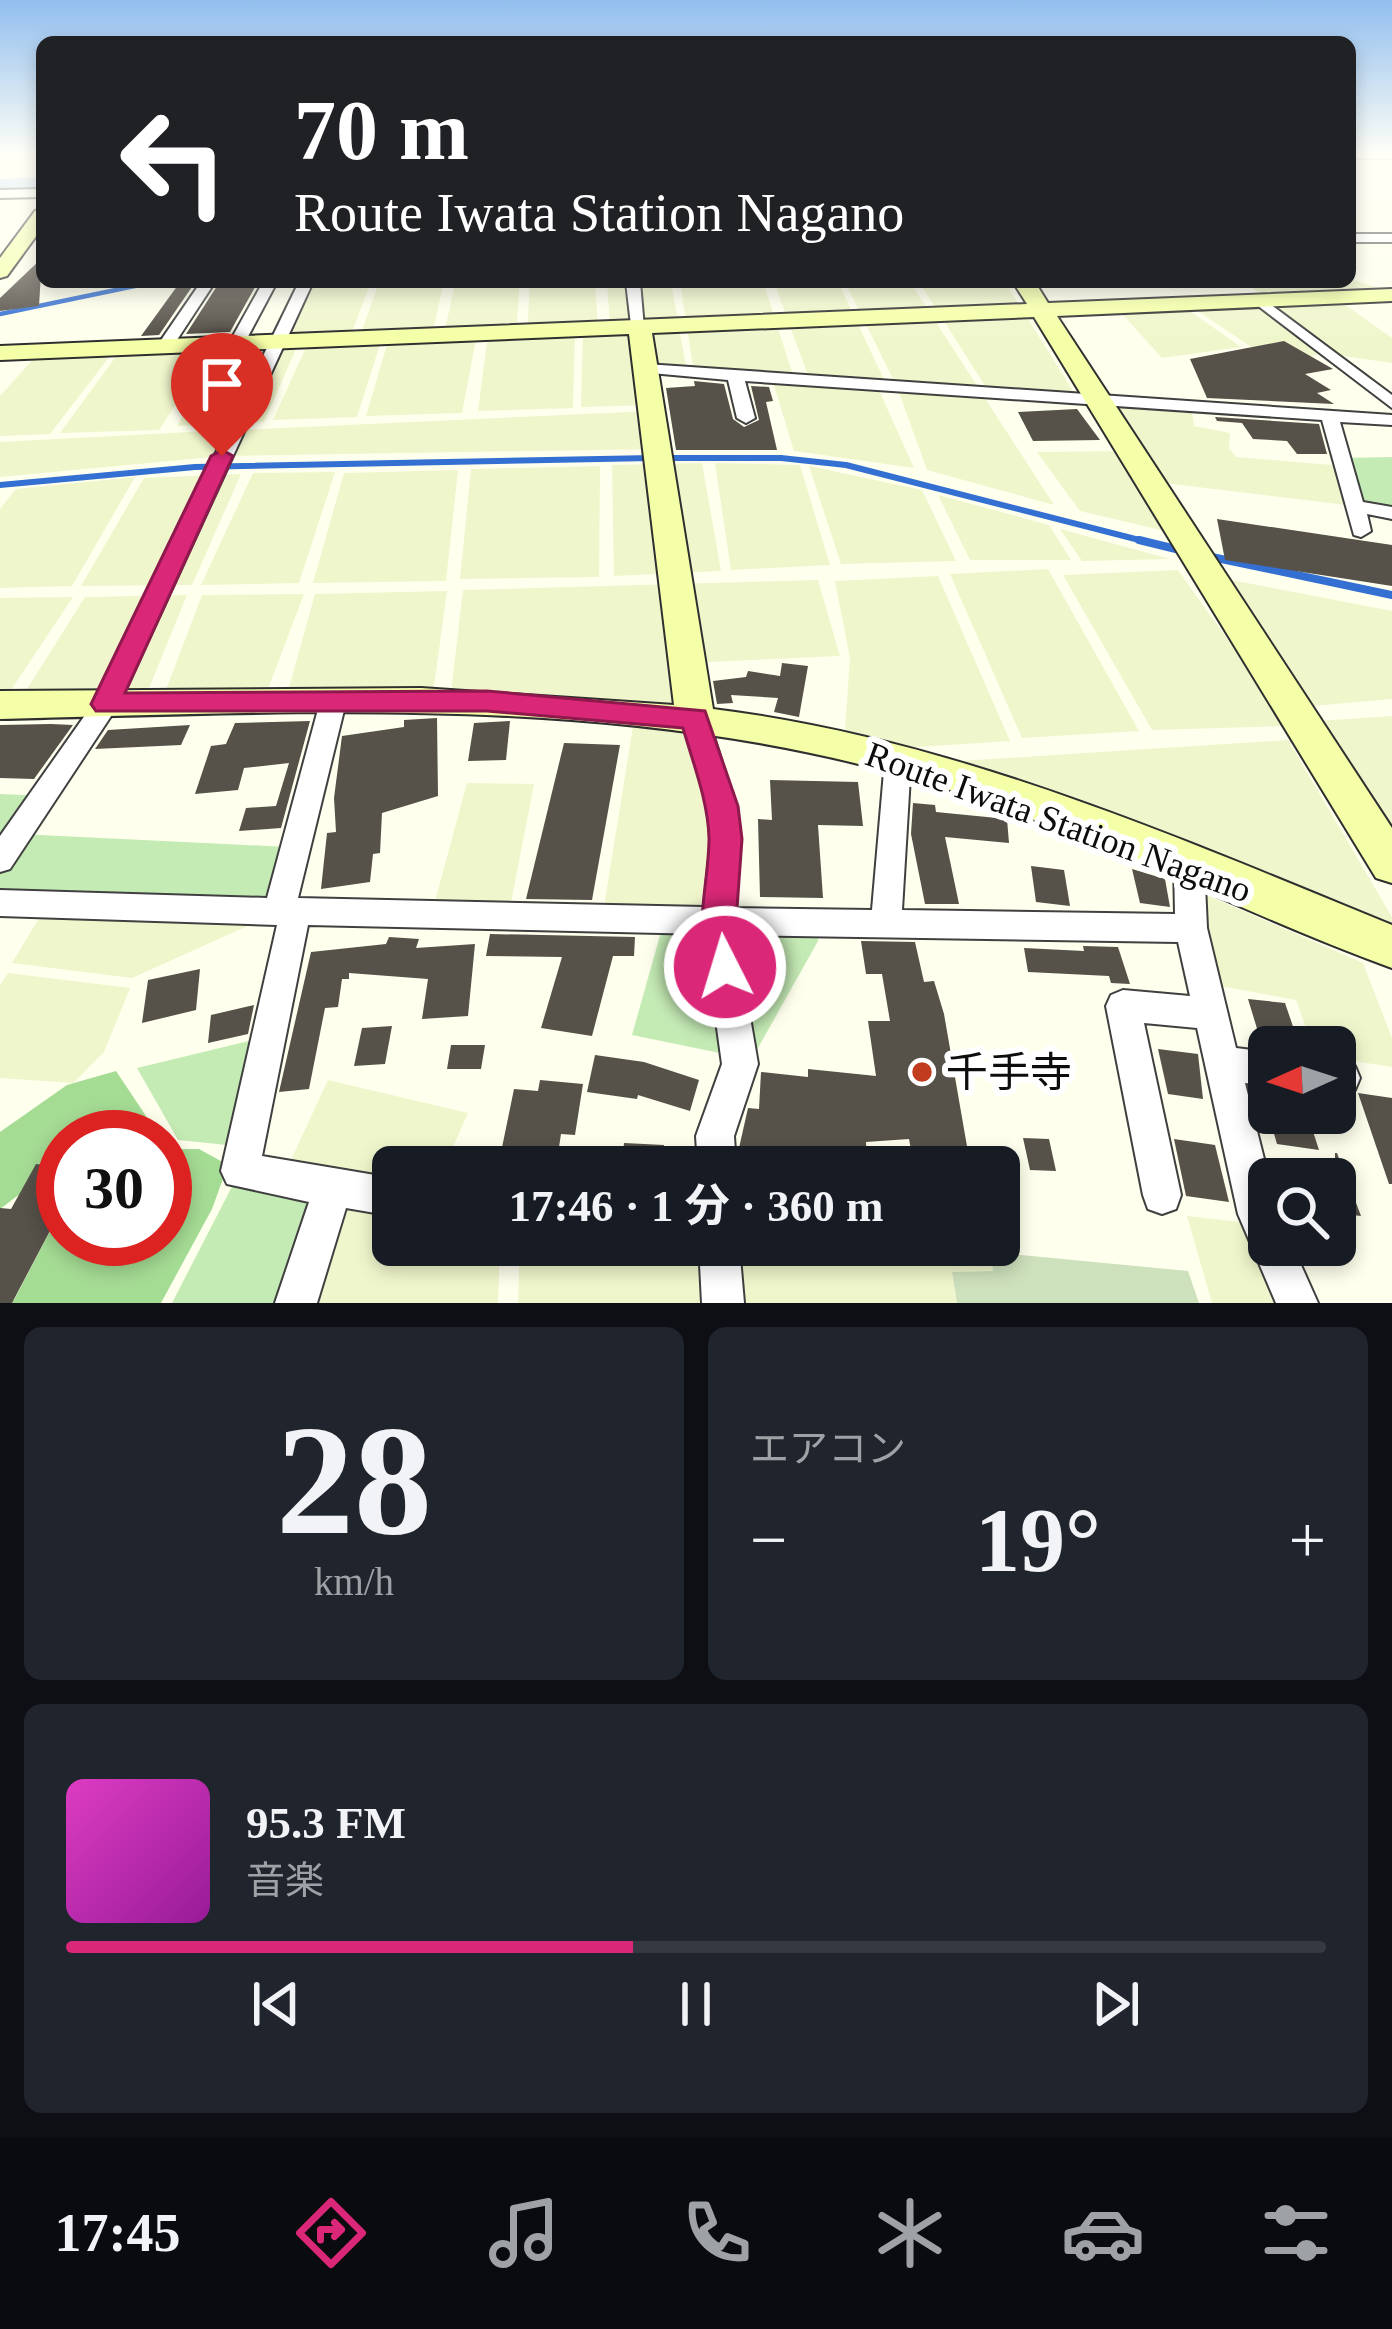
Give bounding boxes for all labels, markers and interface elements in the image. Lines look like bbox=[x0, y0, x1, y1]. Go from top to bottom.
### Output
icon: left bbox=[96, 84, 252, 240]
text: 70 m bbox=[294, 84, 469, 177]
text: Route Iwata Station Nagano bbox=[294, 183, 904, 243]
pin bbox=[171, 333, 273, 456]
icon: arrive bbox=[189, 351, 255, 417]
street label: Route Iwata Station Nagano bbox=[861, 734, 1257, 910]
position arrow bbox=[662, 904, 788, 1030]
north arrow bbox=[1248, 1026, 1356, 1134]
map controls bbox=[1248, 1026, 1356, 1266]
place label: 千手寺 bbox=[946, 1050, 1072, 1096]
marker: 千手寺 bbox=[909, 1059, 935, 1085]
speed limit sign: 30 bbox=[36, 1110, 192, 1266]
button: search bbox=[1248, 1158, 1356, 1266]
text: 17:46 · 1 分 · 360 m bbox=[509, 1181, 884, 1231]
text: 28 bbox=[276, 1394, 432, 1567]
text: エアコン bbox=[750, 1427, 906, 1470]
text: 19° bbox=[975, 1491, 1101, 1590]
text: − bbox=[750, 1503, 787, 1576]
text: + bbox=[1289, 1503, 1326, 1576]
text: km/h bbox=[314, 1560, 394, 1603]
text: 95.3 FM bbox=[246, 1798, 406, 1848]
text: 音楽 bbox=[246, 1859, 324, 1902]
icon: previous bbox=[243, 1971, 309, 2037]
icon: pause bbox=[663, 1971, 729, 2037]
icon: next bbox=[1083, 1971, 1149, 2037]
icon: directions bbox=[289, 2191, 373, 2275]
icon: music bbox=[482, 2191, 566, 2275]
icon: phone bbox=[675, 2191, 759, 2275]
icon: climate bbox=[868, 2191, 952, 2275]
icon: car bbox=[1061, 2191, 1145, 2275]
icon: filters bbox=[1254, 2191, 1338, 2275]
text: 17:45 bbox=[54, 2203, 180, 2263]

